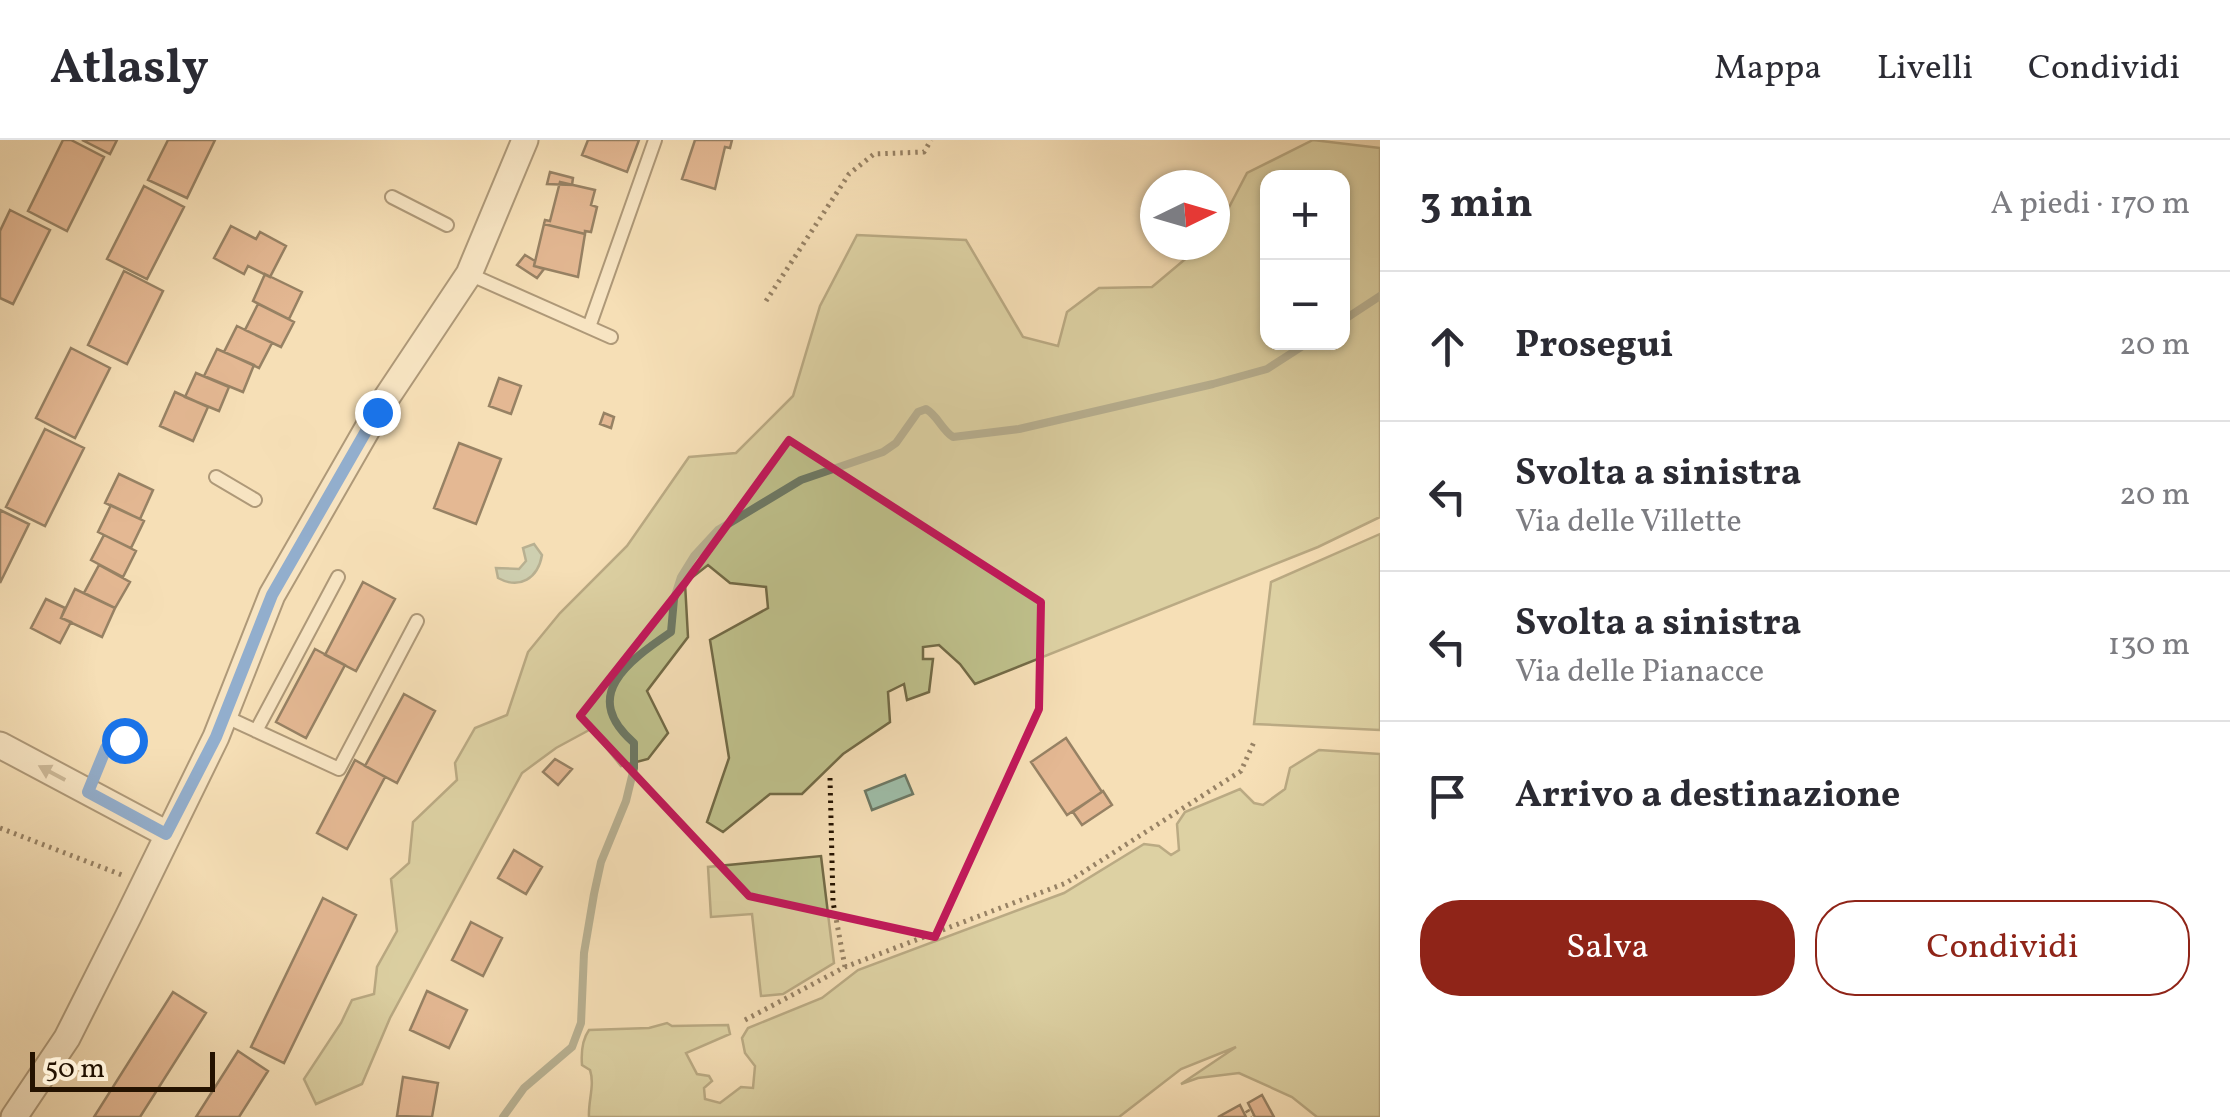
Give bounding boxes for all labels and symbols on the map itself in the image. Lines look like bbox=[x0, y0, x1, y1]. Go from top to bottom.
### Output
north arrow bbox=[1140, 170, 1230, 260]
route end bbox=[355, 390, 401, 436]
route start bbox=[102, 718, 148, 764]
one-way arrow bbox=[38, 765, 67, 782]
scale bar bbox=[30, 1047, 215, 1092]

